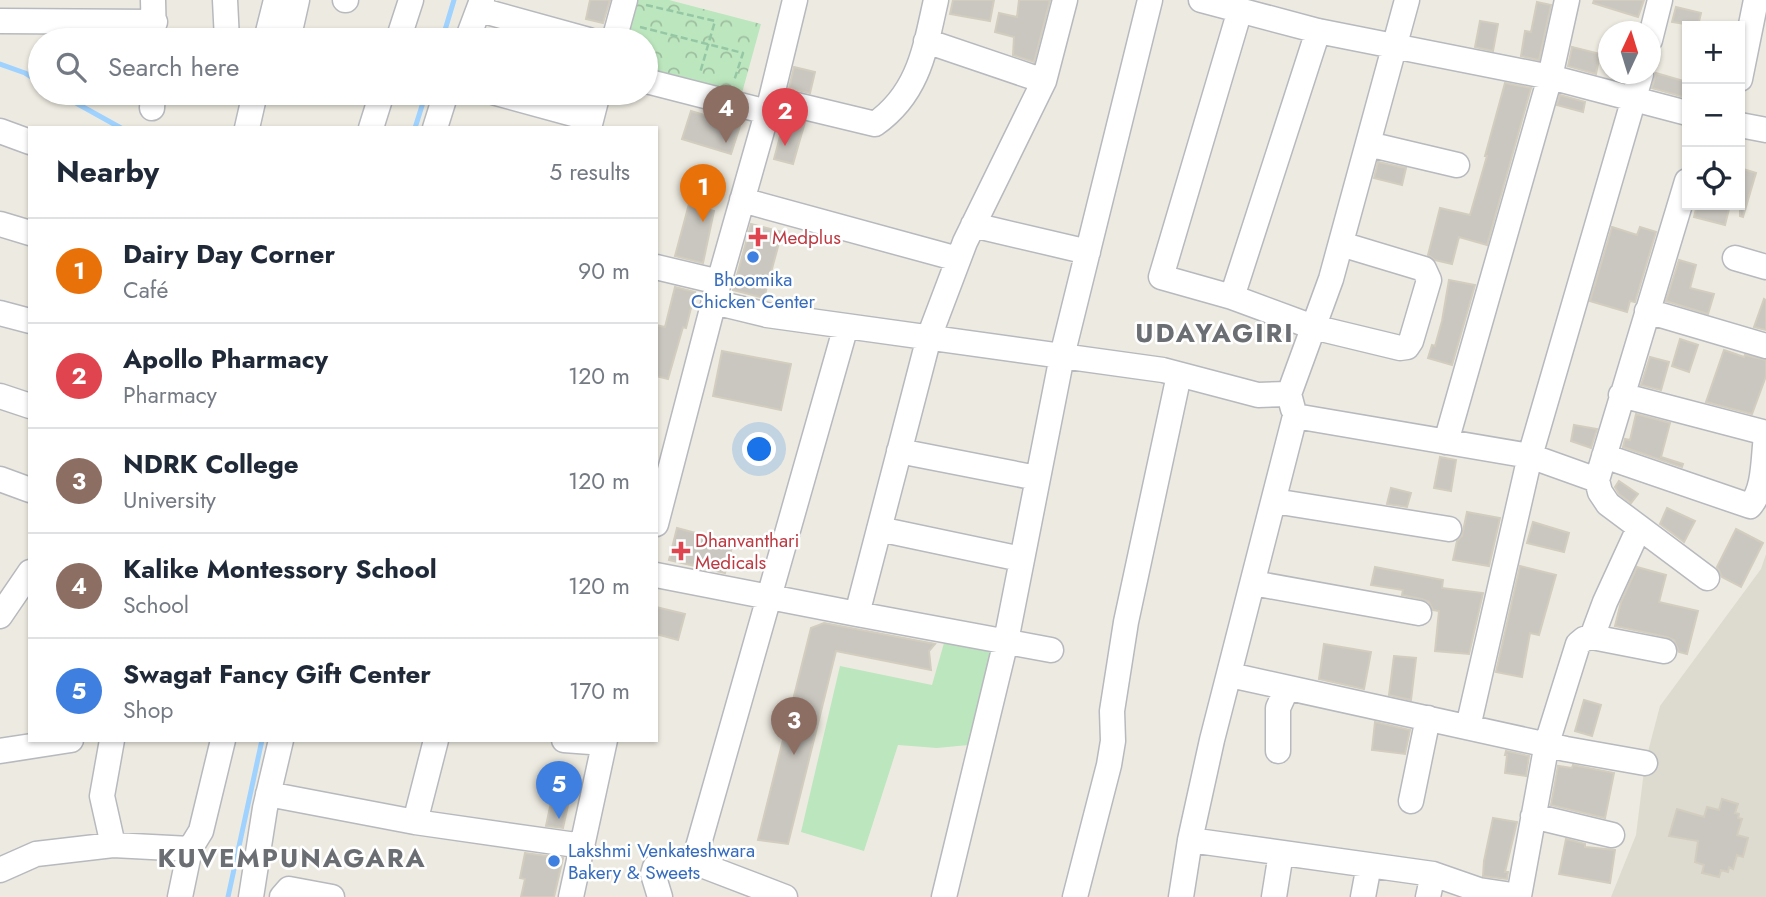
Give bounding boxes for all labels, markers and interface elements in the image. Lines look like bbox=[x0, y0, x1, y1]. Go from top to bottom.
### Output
north arrow bbox=[1598, 21, 1661, 84]
map controls bbox=[1682, 21, 1745, 210]
button: + bbox=[1682, 21, 1745, 84]
search box bbox=[28, 28, 658, 105]
icon: search bbox=[52, 48, 90, 86]
text: Search here bbox=[108, 48, 240, 86]
button: − bbox=[1682, 84, 1745, 147]
pin: 4 bbox=[703, 85, 749, 143]
pin: 2 bbox=[762, 88, 808, 146]
button: locate bbox=[1682, 147, 1745, 210]
text: Nearby bbox=[56, 150, 159, 193]
text: 5 results bbox=[549, 155, 630, 189]
pin: 1 bbox=[680, 164, 726, 222]
place label: Medplus bbox=[772, 224, 841, 251]
marker: Medplus bbox=[750, 229, 766, 245]
text: Dairy Day Corner bbox=[123, 235, 335, 273]
marker: Bhoomika Chicken Center bbox=[745, 249, 761, 265]
text: 1 bbox=[73, 254, 85, 288]
text: 90 m bbox=[578, 254, 630, 288]
place label: Bhoomika Chicken Center bbox=[691, 266, 816, 315]
text: Café bbox=[123, 273, 168, 307]
district label: UDAYAGIRI bbox=[1135, 314, 1295, 352]
text: Apollo Pharmacy bbox=[123, 340, 328, 378]
text: 2 bbox=[71, 359, 87, 393]
text: 120 m bbox=[568, 359, 630, 393]
text: Pharmacy bbox=[123, 378, 217, 412]
your location bbox=[742, 432, 776, 466]
text: NDRK College bbox=[123, 445, 299, 483]
text: 3 bbox=[72, 464, 86, 498]
text: 120 m bbox=[568, 464, 630, 498]
text: University bbox=[123, 483, 216, 517]
place label: Dhanvanthari Medicals bbox=[695, 527, 800, 576]
marker: Dhanvanthari Medicals bbox=[673, 543, 689, 559]
text: Kalike Montessory School bbox=[123, 550, 437, 588]
text: 4 bbox=[71, 569, 87, 603]
text: 120 m bbox=[568, 569, 630, 603]
text: School bbox=[123, 588, 189, 622]
text: Swagat Fancy Gift Center bbox=[123, 655, 431, 693]
text: 5 bbox=[72, 674, 86, 708]
text: 170 m bbox=[569, 674, 630, 708]
text: Shop bbox=[123, 693, 173, 727]
pin: 3 bbox=[771, 697, 817, 755]
pin: 5 bbox=[536, 761, 582, 819]
place label: Lakshmi Venkateshwara Bakery & Sweets bbox=[568, 837, 755, 886]
district label: KUVEMPUNAGARA bbox=[157, 839, 427, 877]
marker: Lakshmi Venkateshwara Bakery & Sweets bbox=[546, 853, 562, 869]

